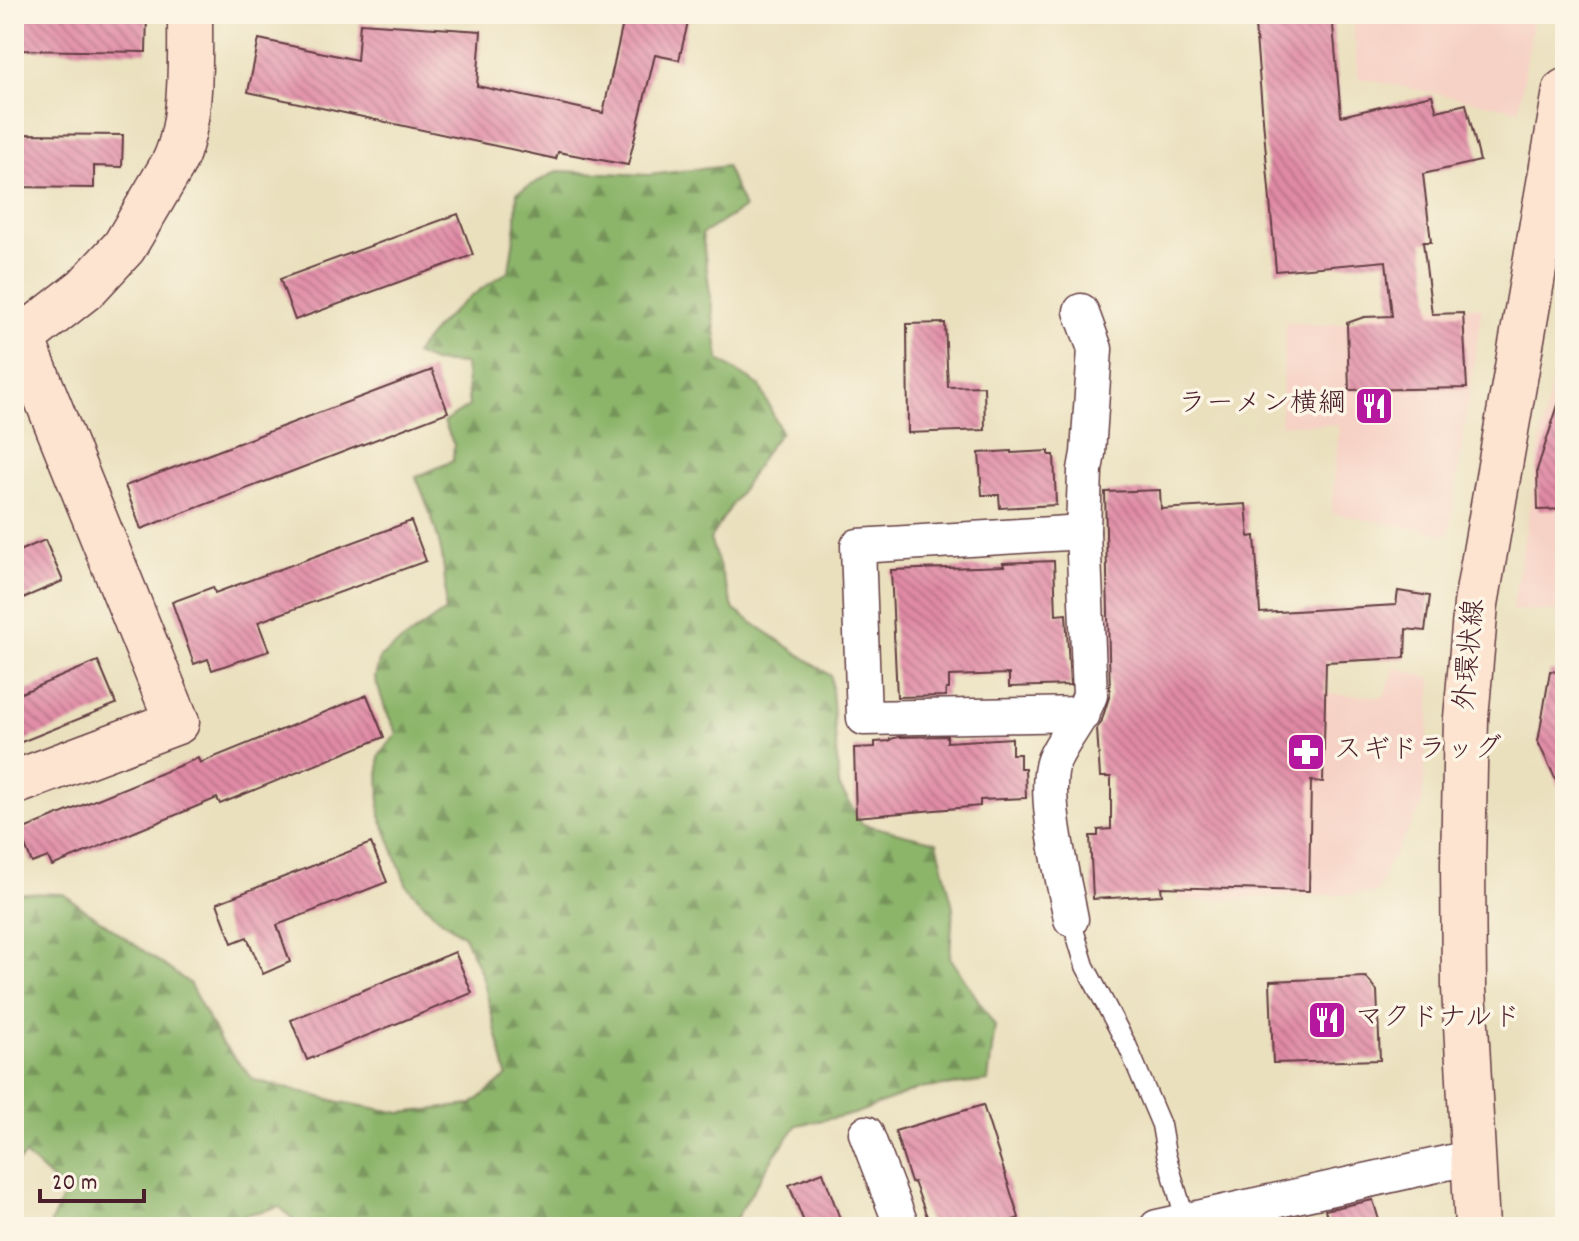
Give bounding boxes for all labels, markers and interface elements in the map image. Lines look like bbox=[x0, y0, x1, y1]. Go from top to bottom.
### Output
restaurant icon: ラーメン横綱 bbox=[1353, 385, 1395, 427]
place label: ラーメン横綱 bbox=[1178, 386, 1346, 426]
street label: 外環状線 bbox=[1447, 597, 1497, 713]
pharmacy icon: スギドラッグ bbox=[1285, 731, 1327, 773]
place label: スギドラッグ bbox=[1334, 732, 1502, 772]
restaurant icon: マクドナルド bbox=[1306, 999, 1348, 1041]
place label: マクドナルド bbox=[1355, 1000, 1521, 1040]
scale bar bbox=[40, 1153, 144, 1203]
text: 20 m bbox=[52, 1167, 98, 1201]

